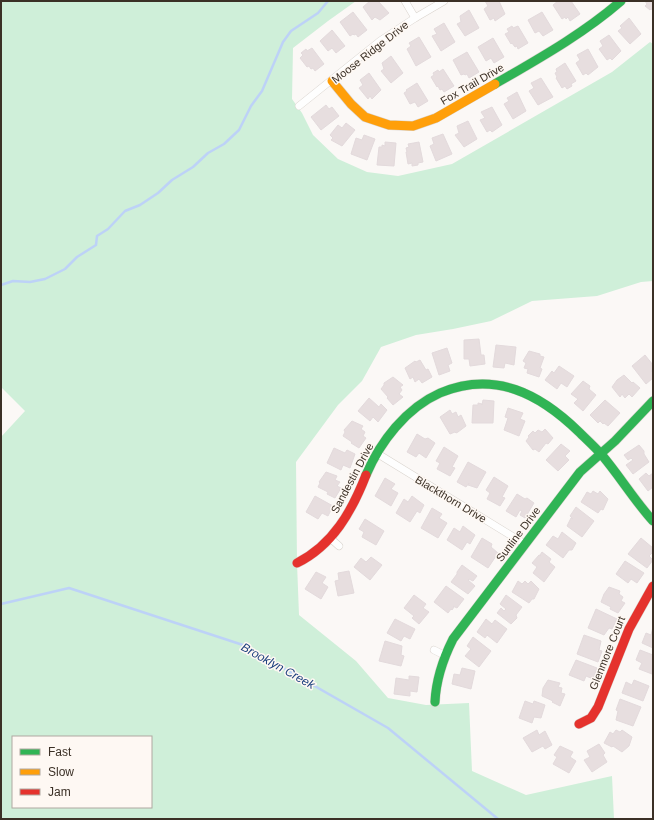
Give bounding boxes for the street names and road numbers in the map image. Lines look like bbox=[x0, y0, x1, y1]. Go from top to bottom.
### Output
street label: Moose Ridge Drive bbox=[329, 18, 411, 86]
street label: Fox Trail Drive bbox=[438, 61, 506, 107]
street label: Sandestin Drive bbox=[328, 441, 376, 515]
street label: Blackthorn Drive bbox=[413, 473, 489, 525]
street label: Sunline Drive bbox=[494, 504, 542, 564]
street label: Glenmore Court bbox=[587, 614, 627, 692]

